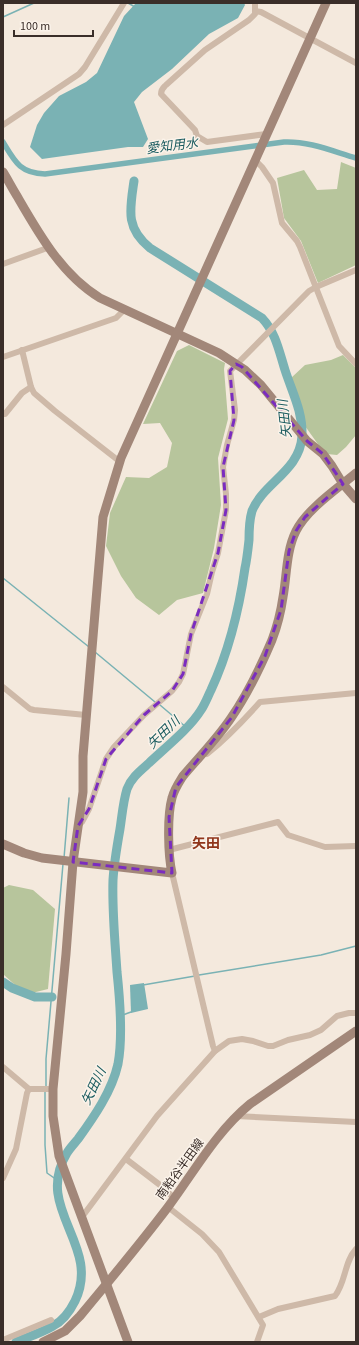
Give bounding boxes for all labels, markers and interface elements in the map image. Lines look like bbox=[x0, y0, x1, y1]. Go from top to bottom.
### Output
scale bar bbox=[14, 12, 93, 38]
text: 100 m bbox=[20, 18, 50, 35]
water label: 愛知用水 bbox=[145, 134, 201, 158]
water label: 矢田川 bbox=[274, 397, 296, 439]
water label: 矢田川 bbox=[143, 711, 185, 753]
district label: 矢田 bbox=[192, 834, 220, 854]
water label: 矢田川 bbox=[77, 1063, 111, 1108]
street label: 南粕谷半田線 bbox=[152, 1135, 208, 1203]

